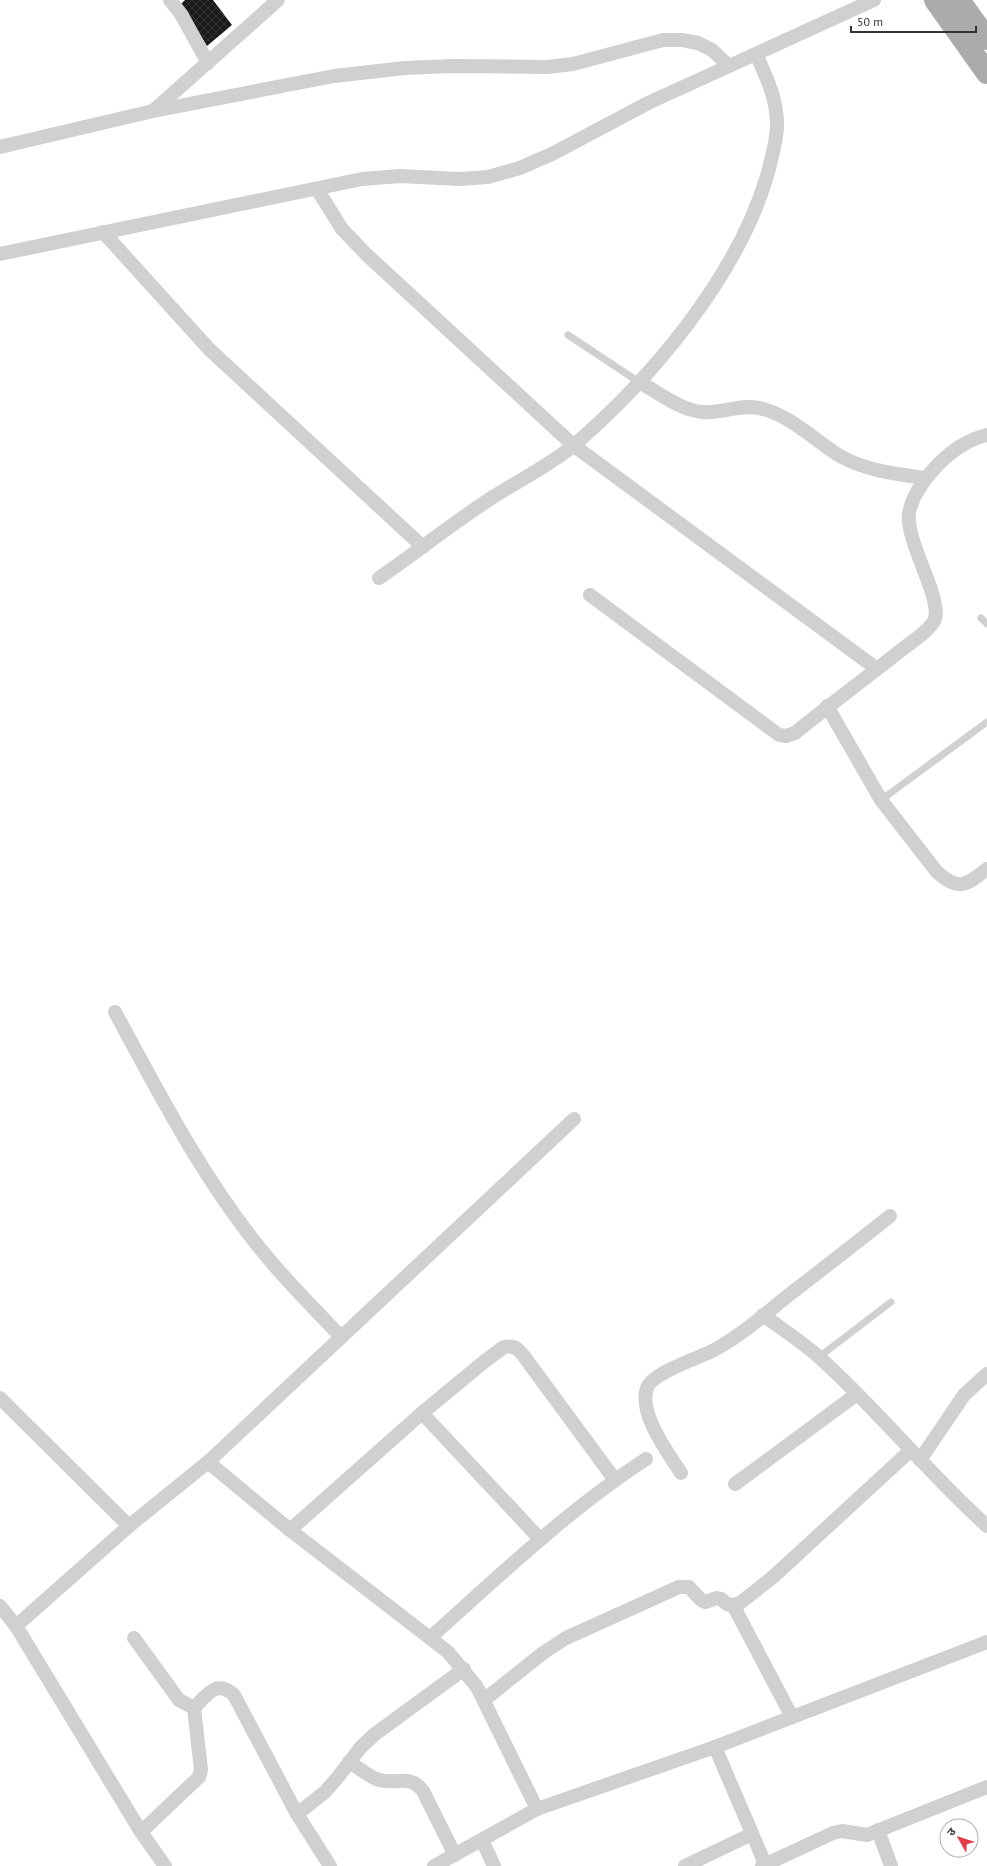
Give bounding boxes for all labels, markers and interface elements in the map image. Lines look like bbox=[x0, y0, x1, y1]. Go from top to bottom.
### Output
scale bar bbox=[851, 8, 976, 34]
text: 50 m bbox=[857, 14, 883, 29]
north arrow bbox=[939, 1818, 979, 1858]
text: उ bbox=[944, 1824, 959, 1839]

